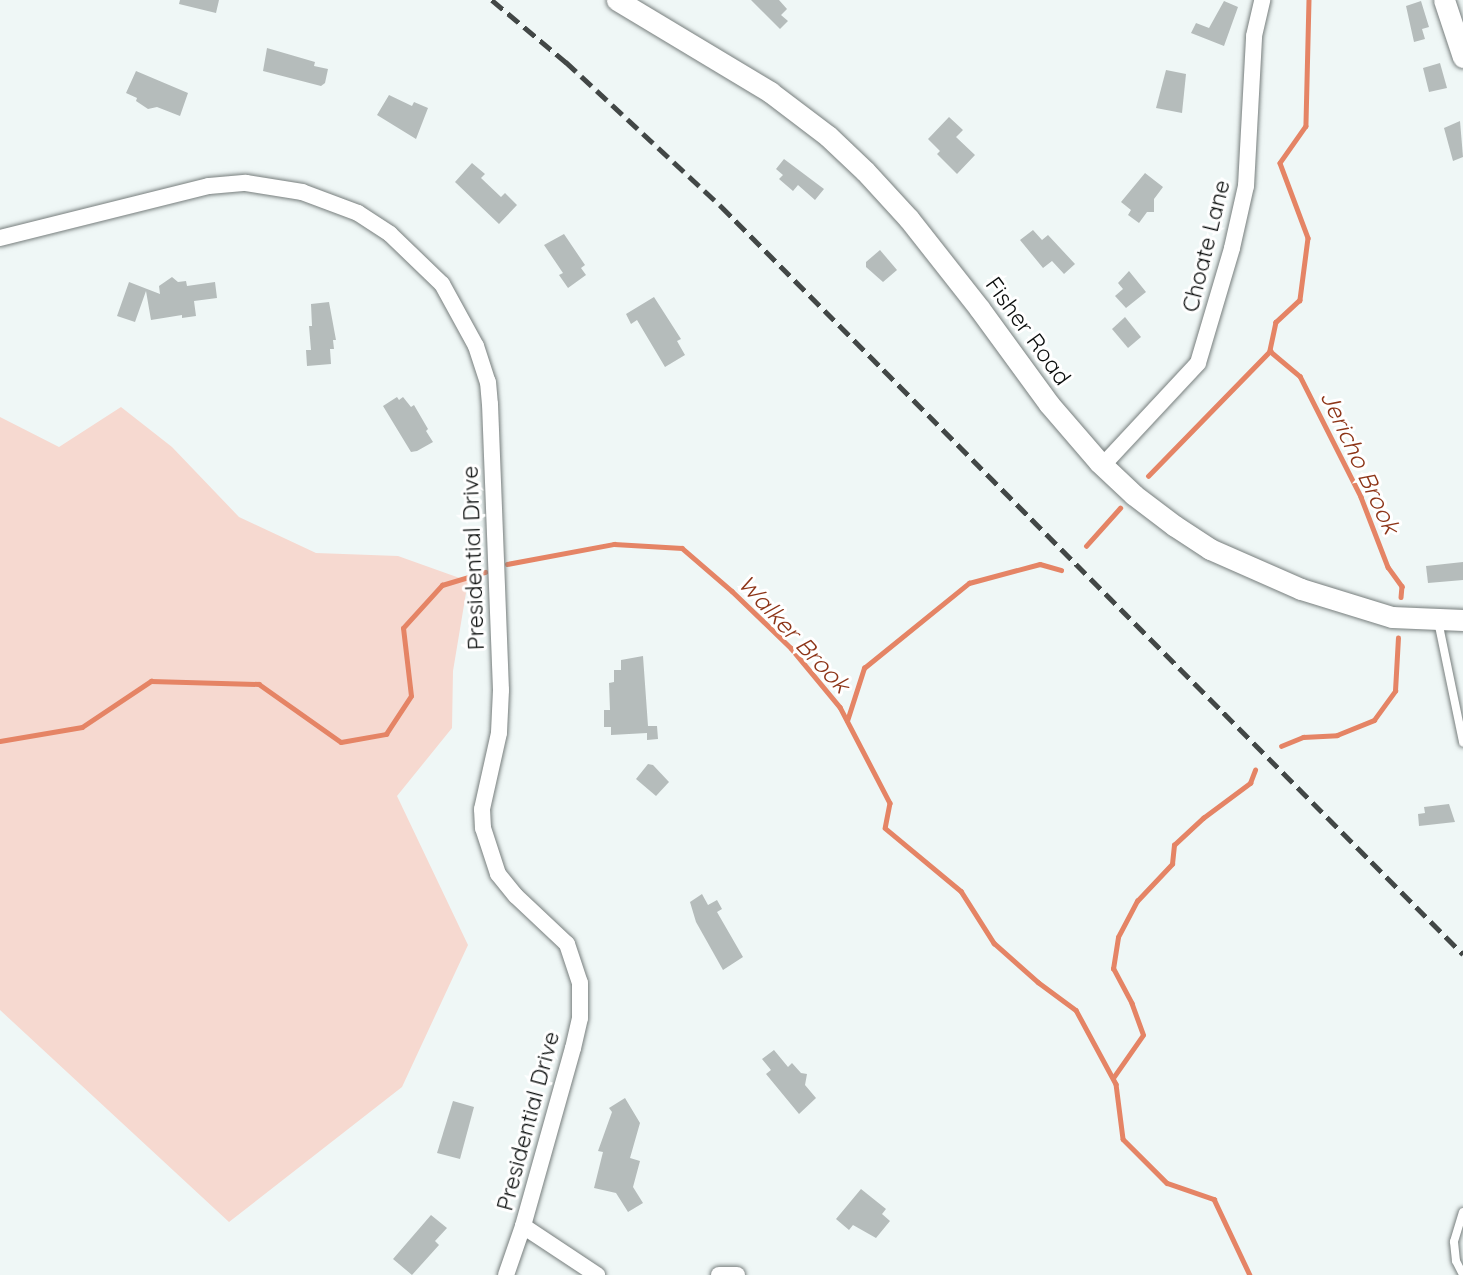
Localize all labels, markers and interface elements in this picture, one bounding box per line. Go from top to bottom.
street label: Choate Lane [1176,177,1236,315]
street label: Fisher Road [980,272,1076,390]
water label: Jericho Brook [1314,386,1406,538]
street label: Presidential Drive [456,465,490,651]
water label: Walker Brook [732,569,856,699]
street label: Presidential Drive [491,1028,565,1214]

